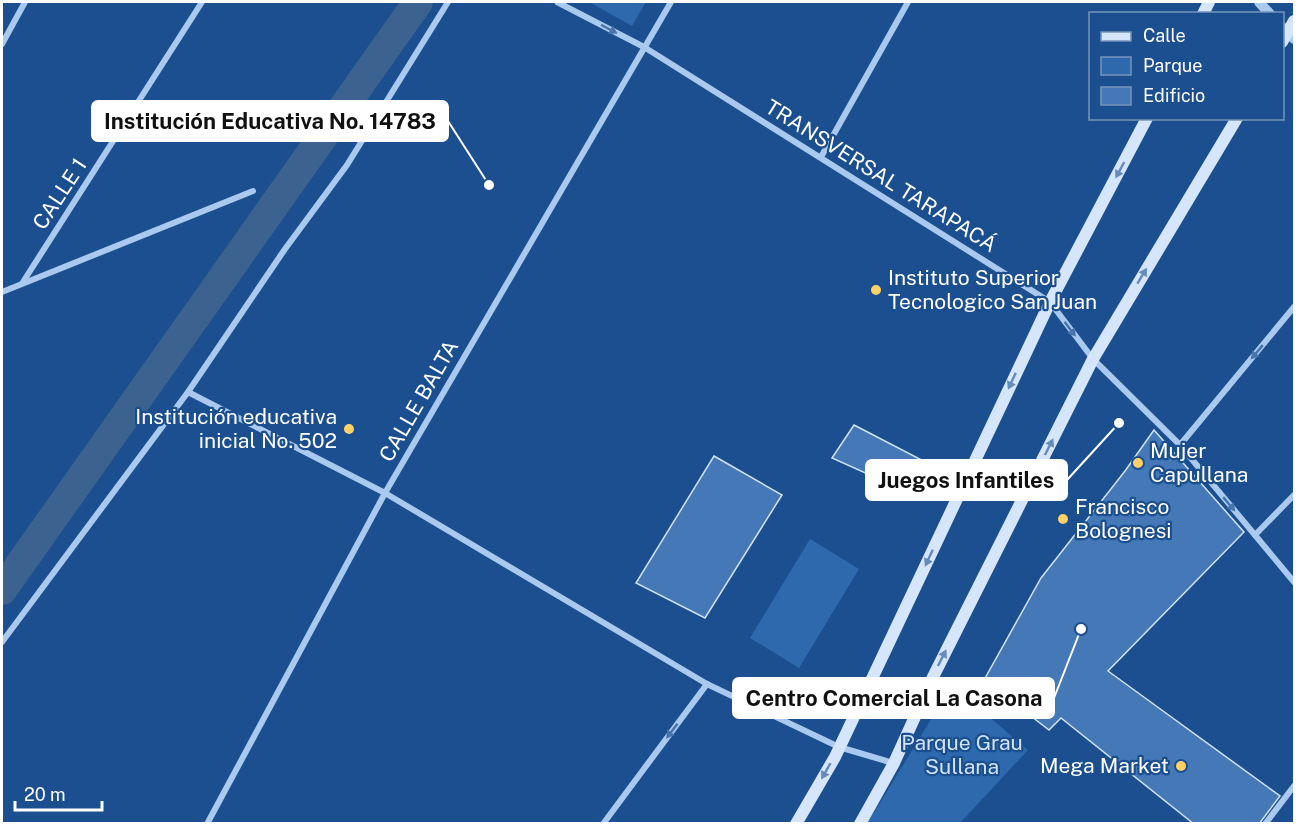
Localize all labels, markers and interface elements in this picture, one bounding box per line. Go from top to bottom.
legend [1089,12,1284,120]
one-way arrow [601,24,618,34]
text: Calle [1143,25,1186,46]
text: Parque [1143,55,1203,76]
text: Edificio [1143,85,1205,106]
street label: TRANSVERSAL TARAPACÁ [761,94,1002,257]
callout: Institución Educativa No. 14783 [92,101,448,141]
text: Institución Educativa No. 14783 [104,108,436,134]
street label: CALLE 1 [27,153,92,234]
one-way arrow [1115,162,1125,179]
place label: Instituto Superior Tecnologico San Juan [888,265,1097,314]
one-way arrow [1137,268,1148,284]
marker: Instituto Superior Tecnologico San Juan [869,283,883,297]
one-way arrow [1063,321,1076,337]
street label: CALLE BALTA [374,336,463,466]
one-way arrow [1251,344,1264,360]
one-way arrow [1008,373,1017,390]
place label: Institución educativa inicial No. 502 [135,404,337,453]
marker: Institución educativa inicial No. 502 [342,422,356,436]
one-way arrow [1044,438,1053,455]
place label: Mujer Capullana [1150,438,1248,487]
marker: Mujer Capullana [1131,456,1145,470]
callout: Juegos Infantiles [866,460,1067,500]
text: Juegos Infantiles [878,467,1054,493]
place label: Francisco Bolognesi [1075,494,1172,543]
one-way arrow [1222,496,1235,511]
marker: Francisco Bolognesi [1056,512,1070,526]
one-way arrow [924,549,933,566]
one-way arrow [937,650,947,667]
callout: Centro Comercial La Casona [733,678,1054,718]
text: Centro Comercial La Casona [746,685,1042,711]
one-way arrow [667,723,679,738]
park label: Parque Grau Sullana [901,730,1023,779]
place label: Mega Market [1040,753,1169,778]
marker: Mega Market [1174,759,1188,773]
one-way arrow [821,763,832,779]
scale bar [15,774,102,812]
text: 20 m [24,784,66,805]

